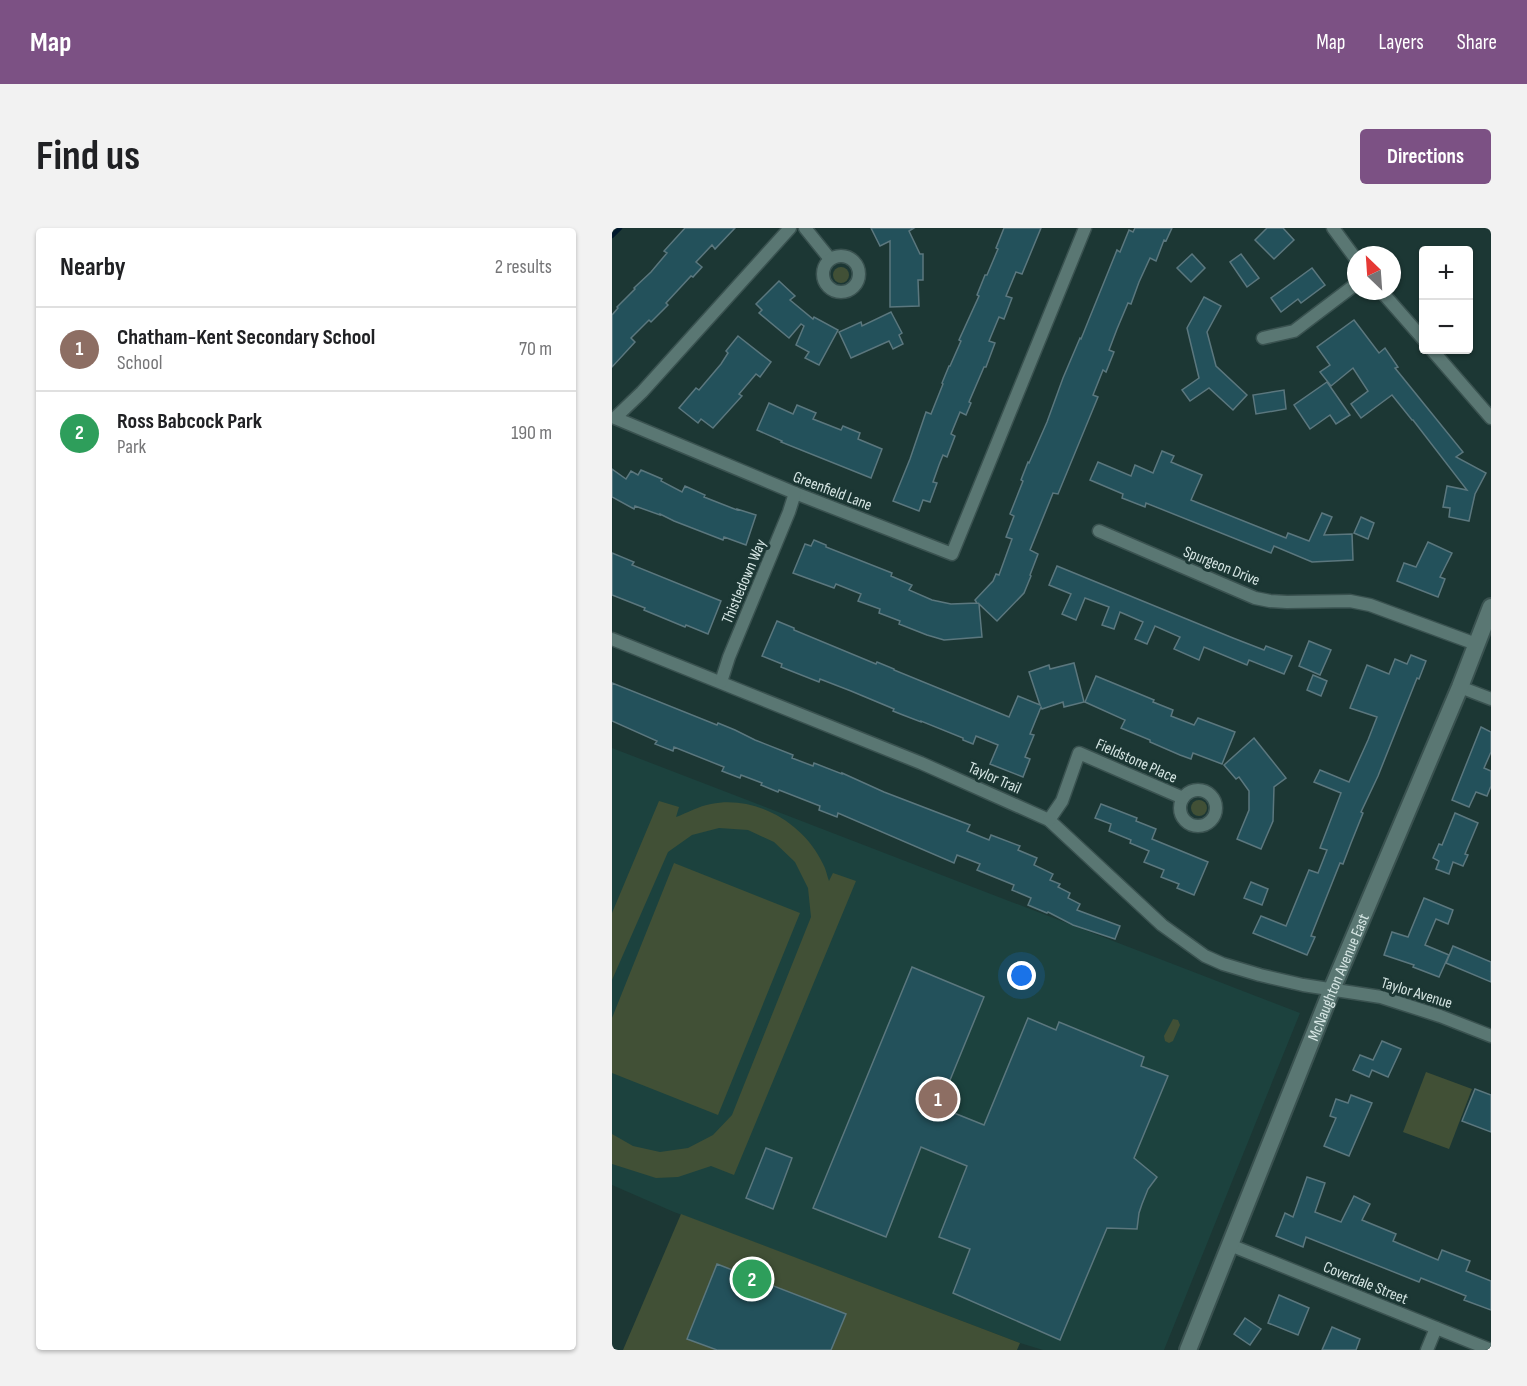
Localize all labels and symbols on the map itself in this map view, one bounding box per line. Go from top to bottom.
north arrow [1347,246,1401,300]
street label: Greenfield Lane [790,468,875,515]
street label: Thistledown Way [718,536,771,627]
street label: Spurgeon Drive [1180,542,1263,590]
street label: Fieldstone Place [1093,735,1180,788]
street label: Taylor Trail [965,758,1024,798]
street label: McNaughton Avenue East [1304,911,1374,1044]
your location [1007,961,1036,990]
street label: Taylor Avenue [1379,974,1455,1013]
pin: 1 [918,1076,958,1122]
pin: 2 [732,1256,772,1302]
street label: Coverdale Street [1320,1258,1411,1309]

